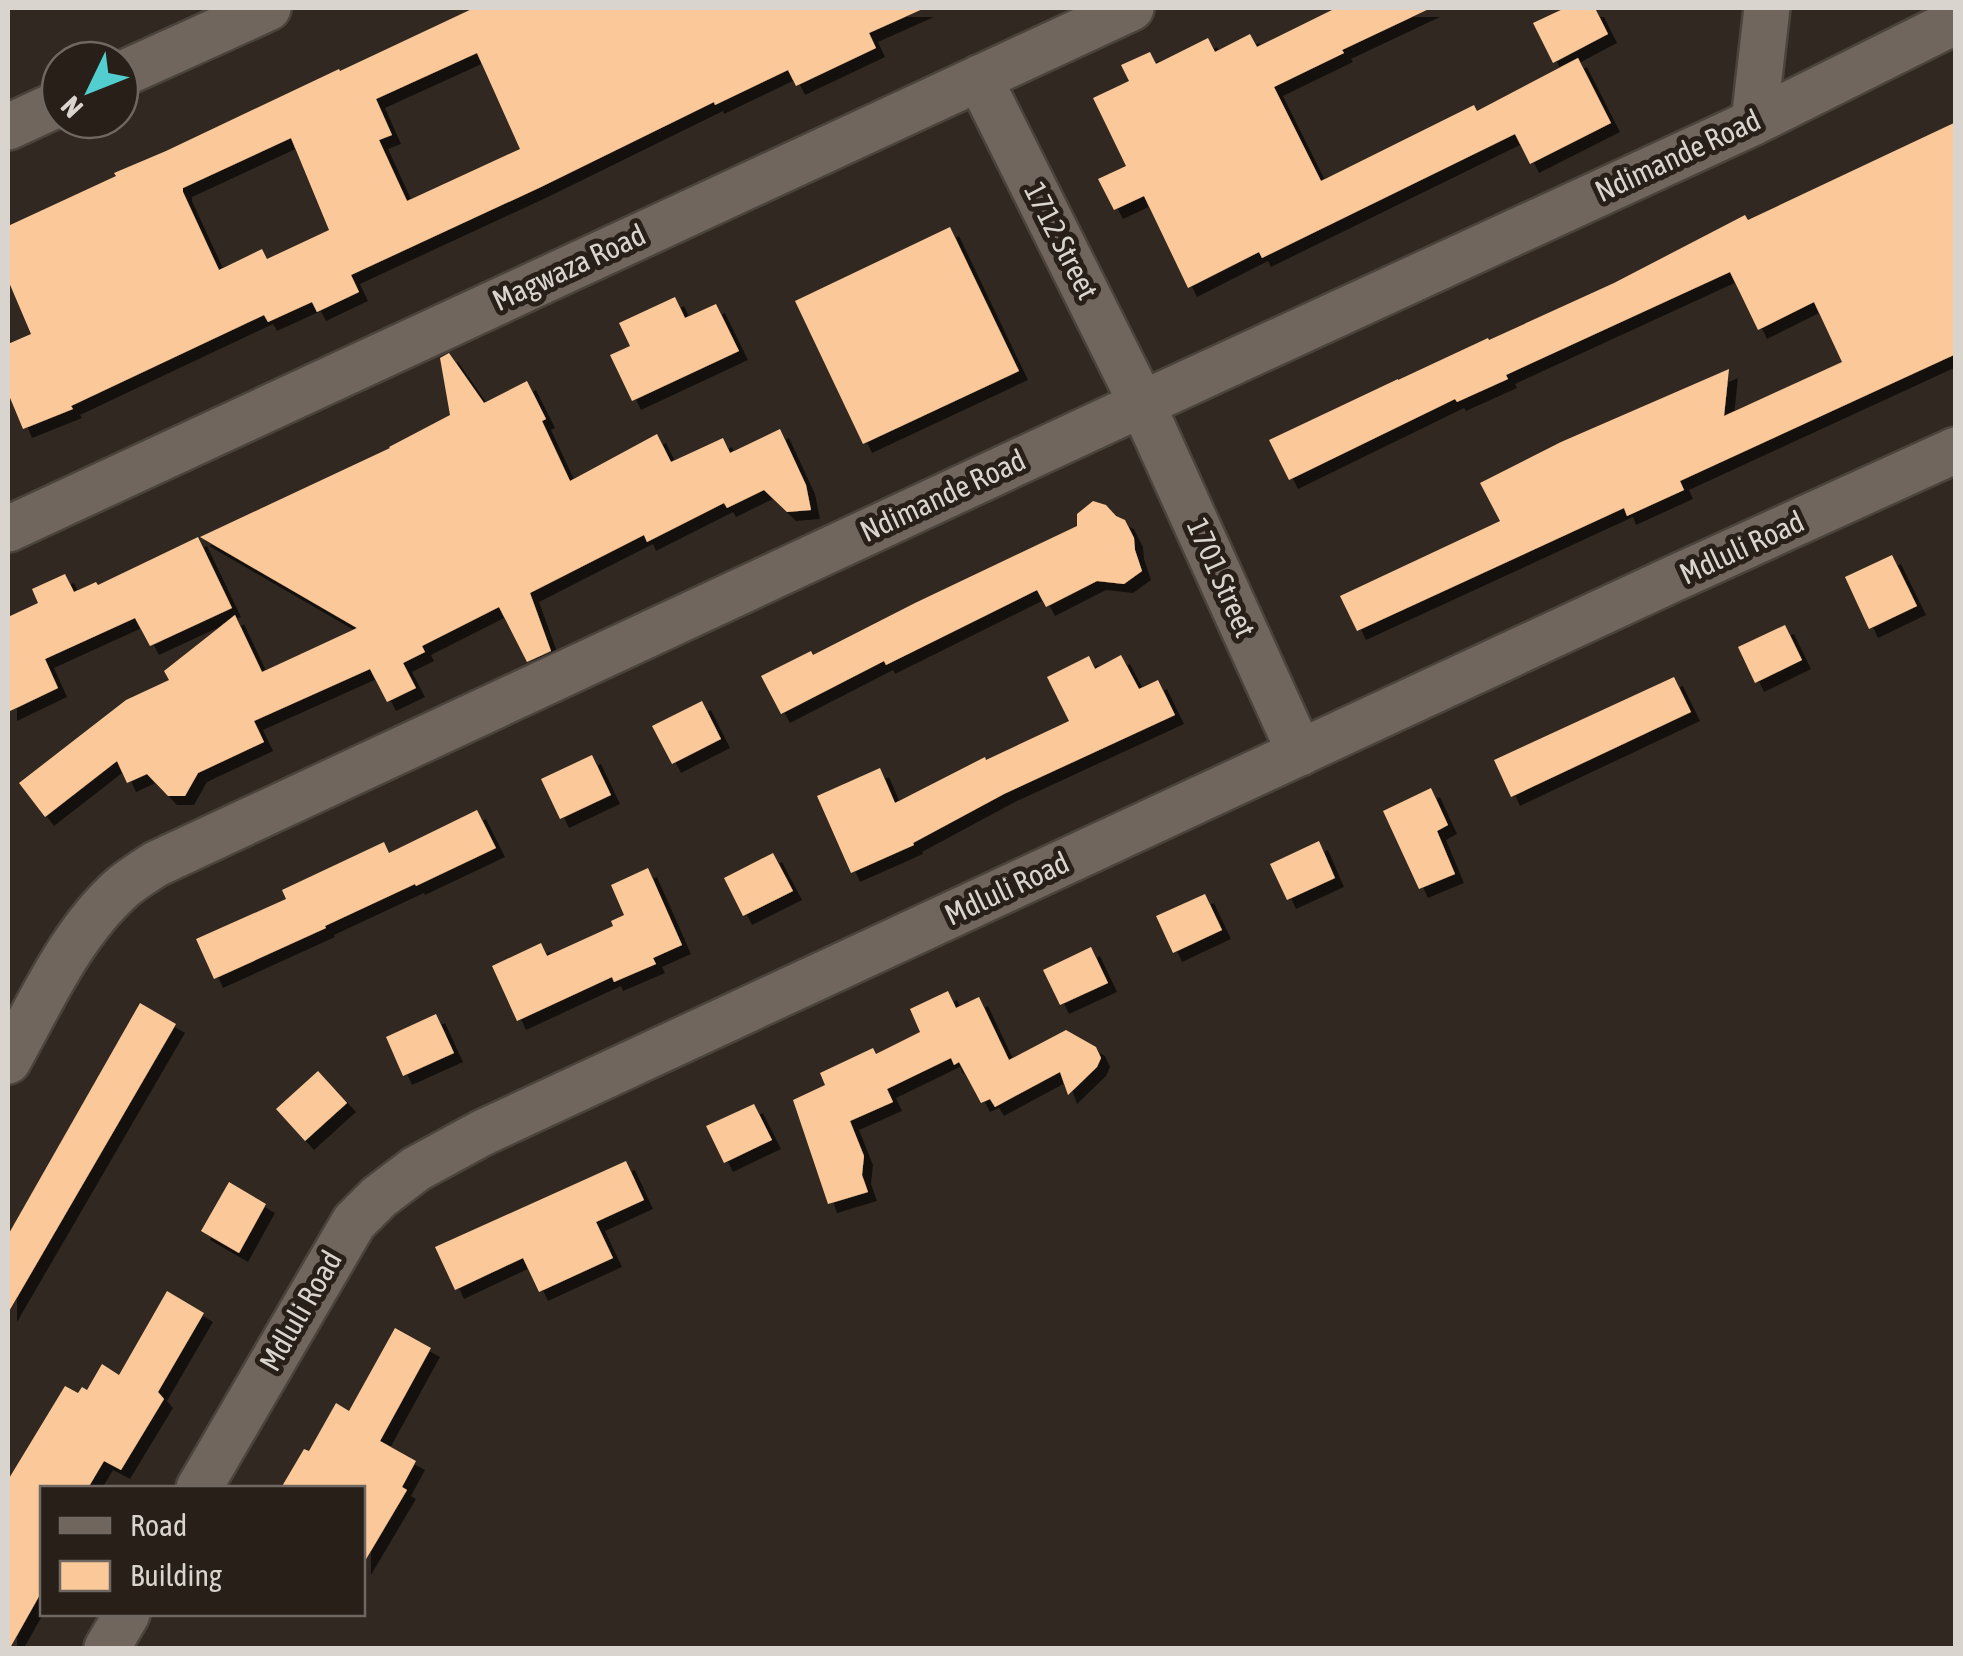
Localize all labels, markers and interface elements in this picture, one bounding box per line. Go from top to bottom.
north arrow [40,40,140,140]
text: N [54,90,89,124]
street label: Ndimande Road [1590,102,1765,208]
street label: 1712 Street [1018,177,1106,305]
street label: Magwaza Road [487,217,650,317]
street label: Ndimande Road [855,442,1030,548]
street label: Mdluli Road [1674,504,1809,591]
street label: 1701 Street [1181,513,1263,642]
street label: Mdluli Road [939,845,1074,932]
street label: Mdluli Road [252,1244,348,1377]
legend [40,1486,365,1616]
text: Road [130,1508,187,1542]
text: Building [130,1558,222,1592]

